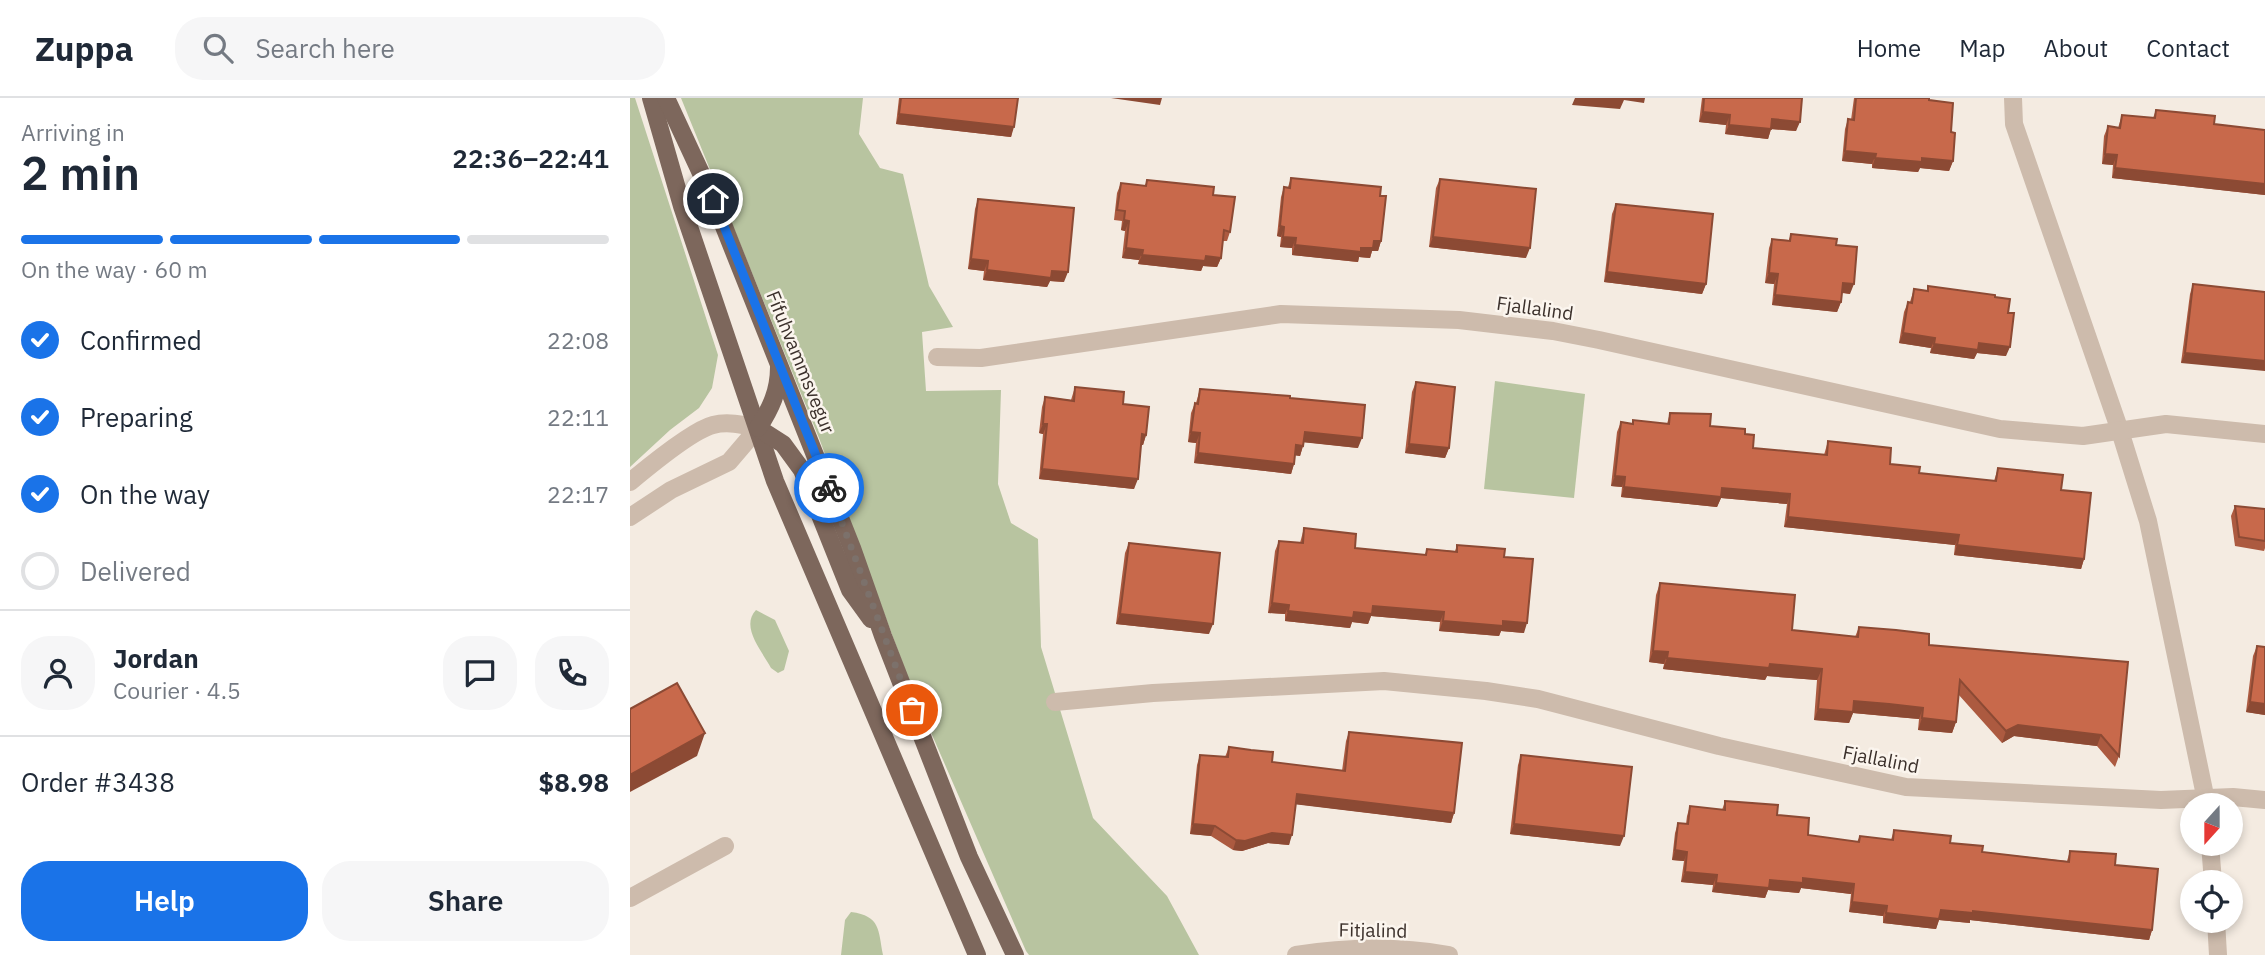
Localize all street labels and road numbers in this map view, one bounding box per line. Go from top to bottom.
street label: Fífuhvammsvegur [761,287,841,437]
street label: Fjallalind [1495,291,1575,325]
street label: Fjallalind [1841,740,1921,778]
street label: Fitjalind [1338,917,1408,943]

